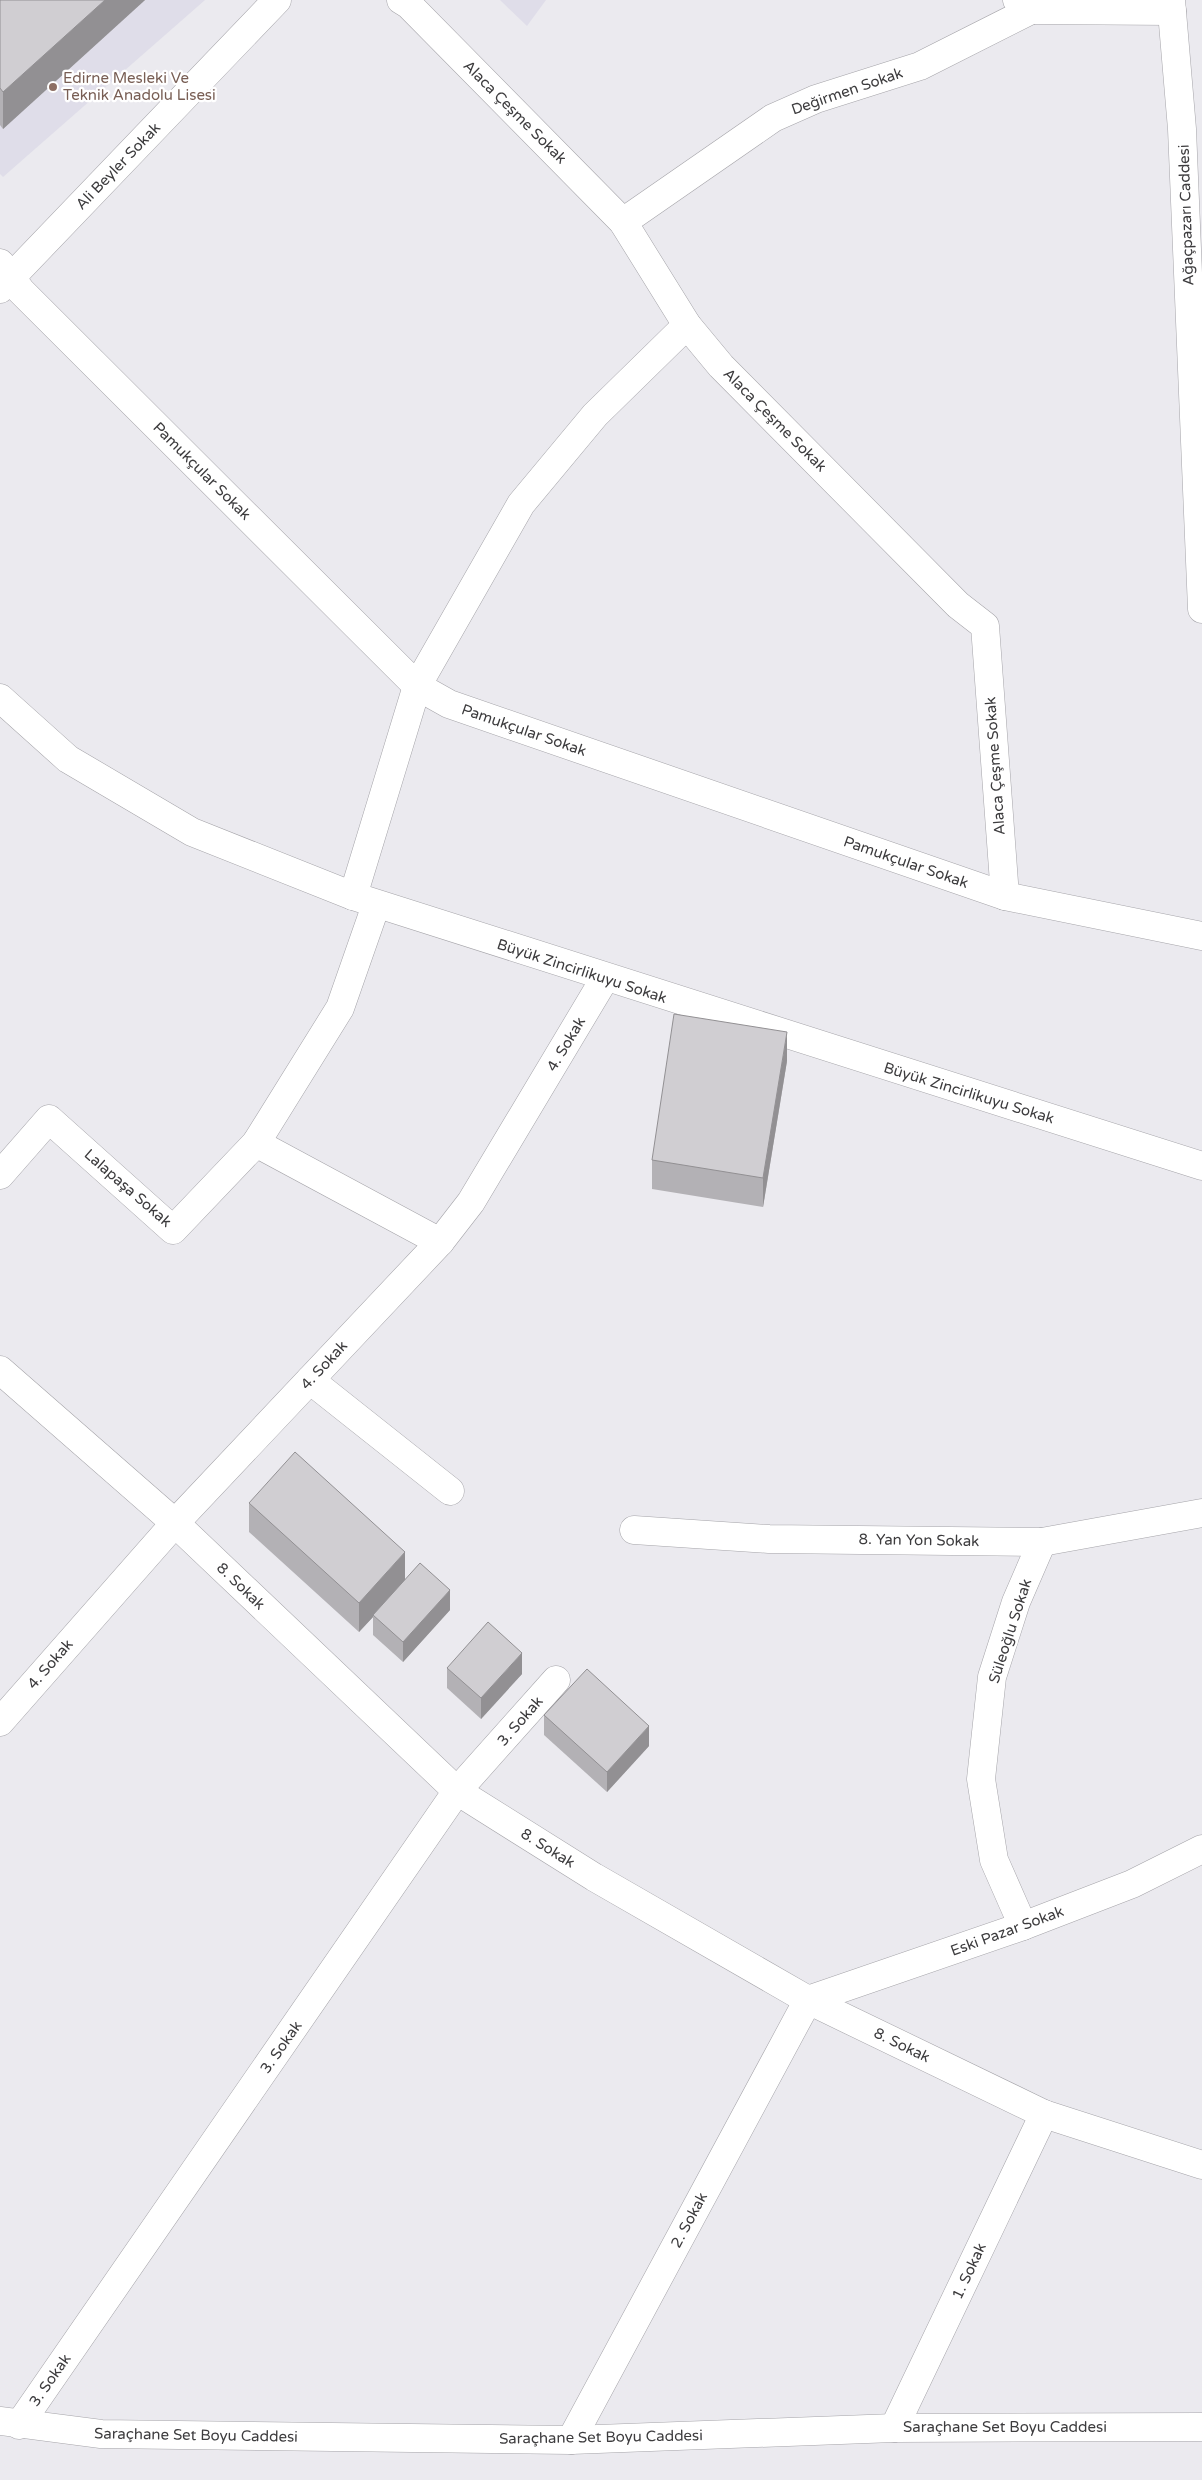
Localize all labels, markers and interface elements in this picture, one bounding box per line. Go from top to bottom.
street label: Alaca Çeşme Sokak [460,57,570,167]
street label: Değirmen Sokak [789,63,905,119]
place label: Edirne Mesleki Ve Teknik Anadolu Lisesi [63,69,216,104]
marker: Edirne Mesleki Ve Teknik Anadolu Lisesi [47,81,59,93]
street label: Ali Beyler Sokak [72,119,164,213]
street label: Ağaçpazarı Caddesi [1175,144,1197,286]
street label: Alaca Çeşme Sokak [720,365,830,475]
street label: Pamukçular Sokak [149,418,255,524]
street label: Alaca Çeşme Sokak [981,696,1009,836]
street label: Pamukçular Sokak [459,700,589,760]
street label: Pamukçular Sokak [841,832,971,892]
street label: Büyük Zincirlikuyu Sokak [495,935,669,1007]
street label: 4. Sokak [543,1014,589,1074]
street label: Büyük Zincirlikuyu Sokak [882,1058,1056,1128]
street label: Lalapaşa Sokak [81,1145,175,1231]
street label: 4. Sokak [297,1337,351,1393]
street label: 8. Yan Yon Sokak [859,1530,979,1550]
street label: 8. Sokak [213,1559,269,1613]
street label: Süleoğlu Sokak [985,1576,1035,1686]
street label: 4. Sokak [23,1635,77,1693]
street label: 3. Sokak [493,1692,547,1750]
street label: 8. Sokak [518,1824,578,1872]
street label: Eski Pazar Sokak [948,1902,1066,1960]
street label: 3. Sokak [256,2017,306,2077]
street label: 8. Sokak [871,2024,933,2066]
street label: 2. Sokak [667,2189,711,2251]
street label: 1. Sokak [948,2240,990,2302]
street label: 3. Sokak [25,2350,75,2410]
street label: Saraçhane Set Boyu Caddesi [903,2418,1107,2436]
street label: Saraçhane Set Boyu Caddesi [94,2424,298,2446]
street label: Saraçhane Set Boyu Caddesi [499,2426,703,2448]

